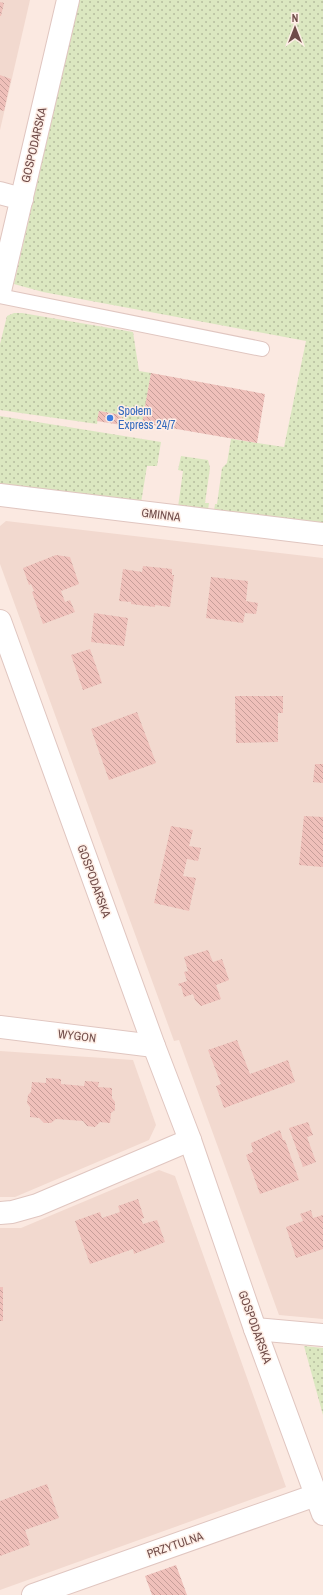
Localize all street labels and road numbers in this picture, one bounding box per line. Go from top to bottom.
street label: GOSPODARSKA [18,105,51,184]
street label: GMINNA [140,505,182,525]
street label: GOSPODARSKA [73,842,115,920]
street label: WYGON [57,1026,97,1046]
street label: GOSPODARSKA [234,1288,276,1366]
street label: PRZYTULNA [145,1528,206,1562]

